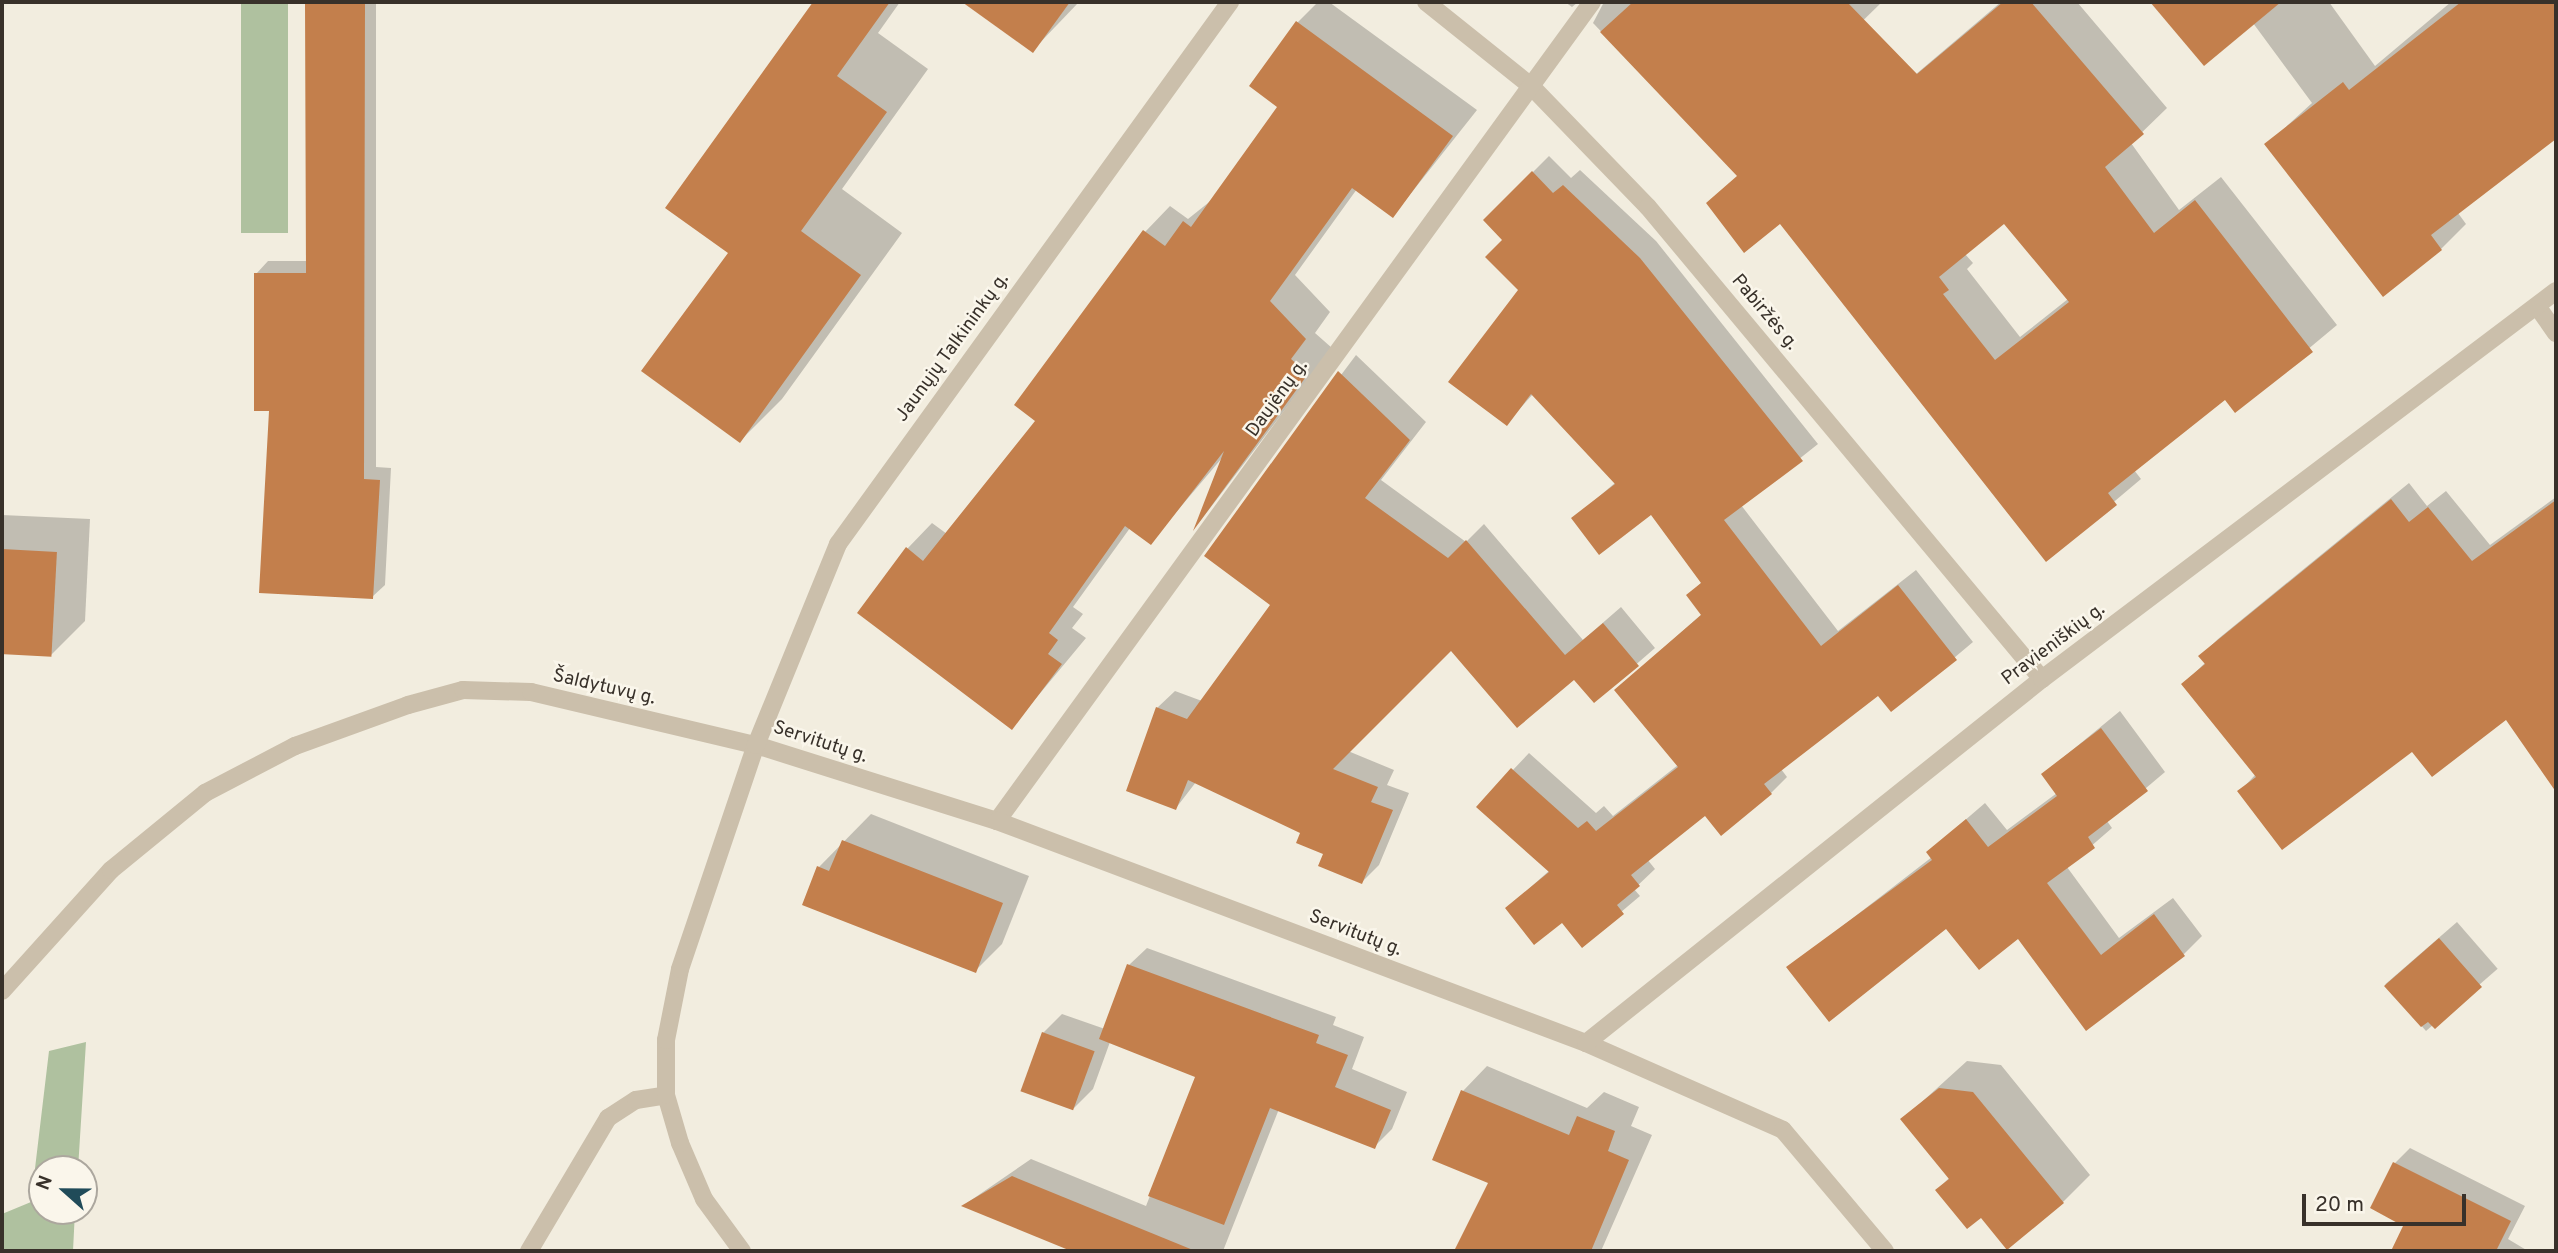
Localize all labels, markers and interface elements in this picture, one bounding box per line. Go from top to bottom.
street label: Jaunųjų Talkininkų g. [891,269,1015,427]
street label: Pabiržės g. [1726,270,1802,356]
street label: Daujėnų g. [1242,356,1314,442]
street label: Pravieniškių g. [1998,599,2110,691]
street label: Šaldytuvų g. [550,665,658,711]
street label: Servitutų g. [770,717,870,769]
street label: Servitutų g. [1305,906,1405,962]
north arrow [28,1155,98,1225]
text: N [32,1173,59,1194]
scale bar [2306,1180,2470,1224]
text: 20 m [2315,1192,2364,1219]

